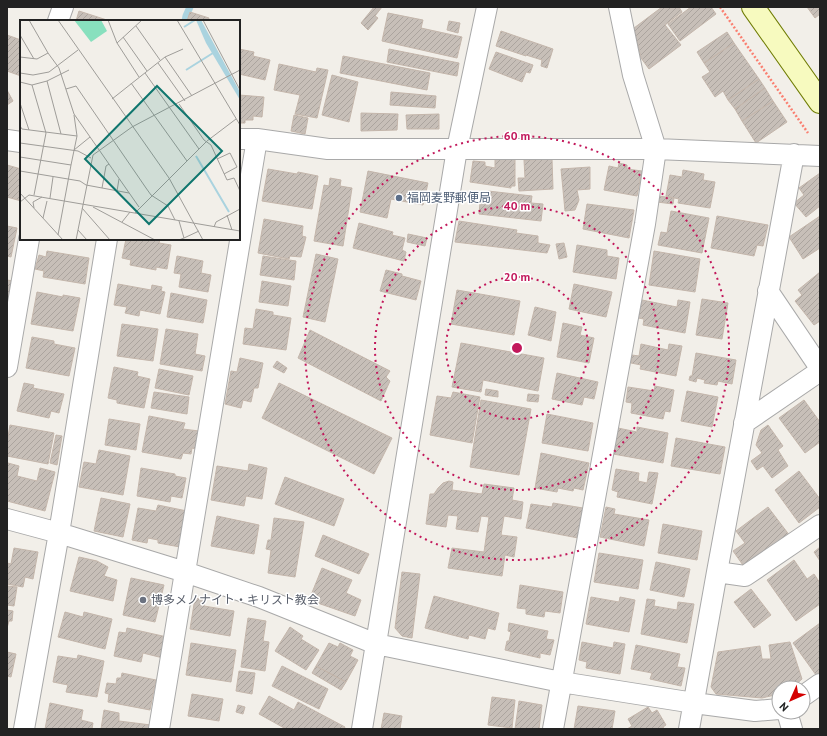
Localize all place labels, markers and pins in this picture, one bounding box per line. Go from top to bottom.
place label: 福岡麦野郵便局 [407,190,491,205]
marker: 福岡麦野郵便局 [394,193,404,203]
centre of rings [510,341,524,355]
place label: 博多メノナイト・キリスト教会 [151,592,319,607]
marker: 博多メノナイト・キリスト教会 [138,595,148,605]

